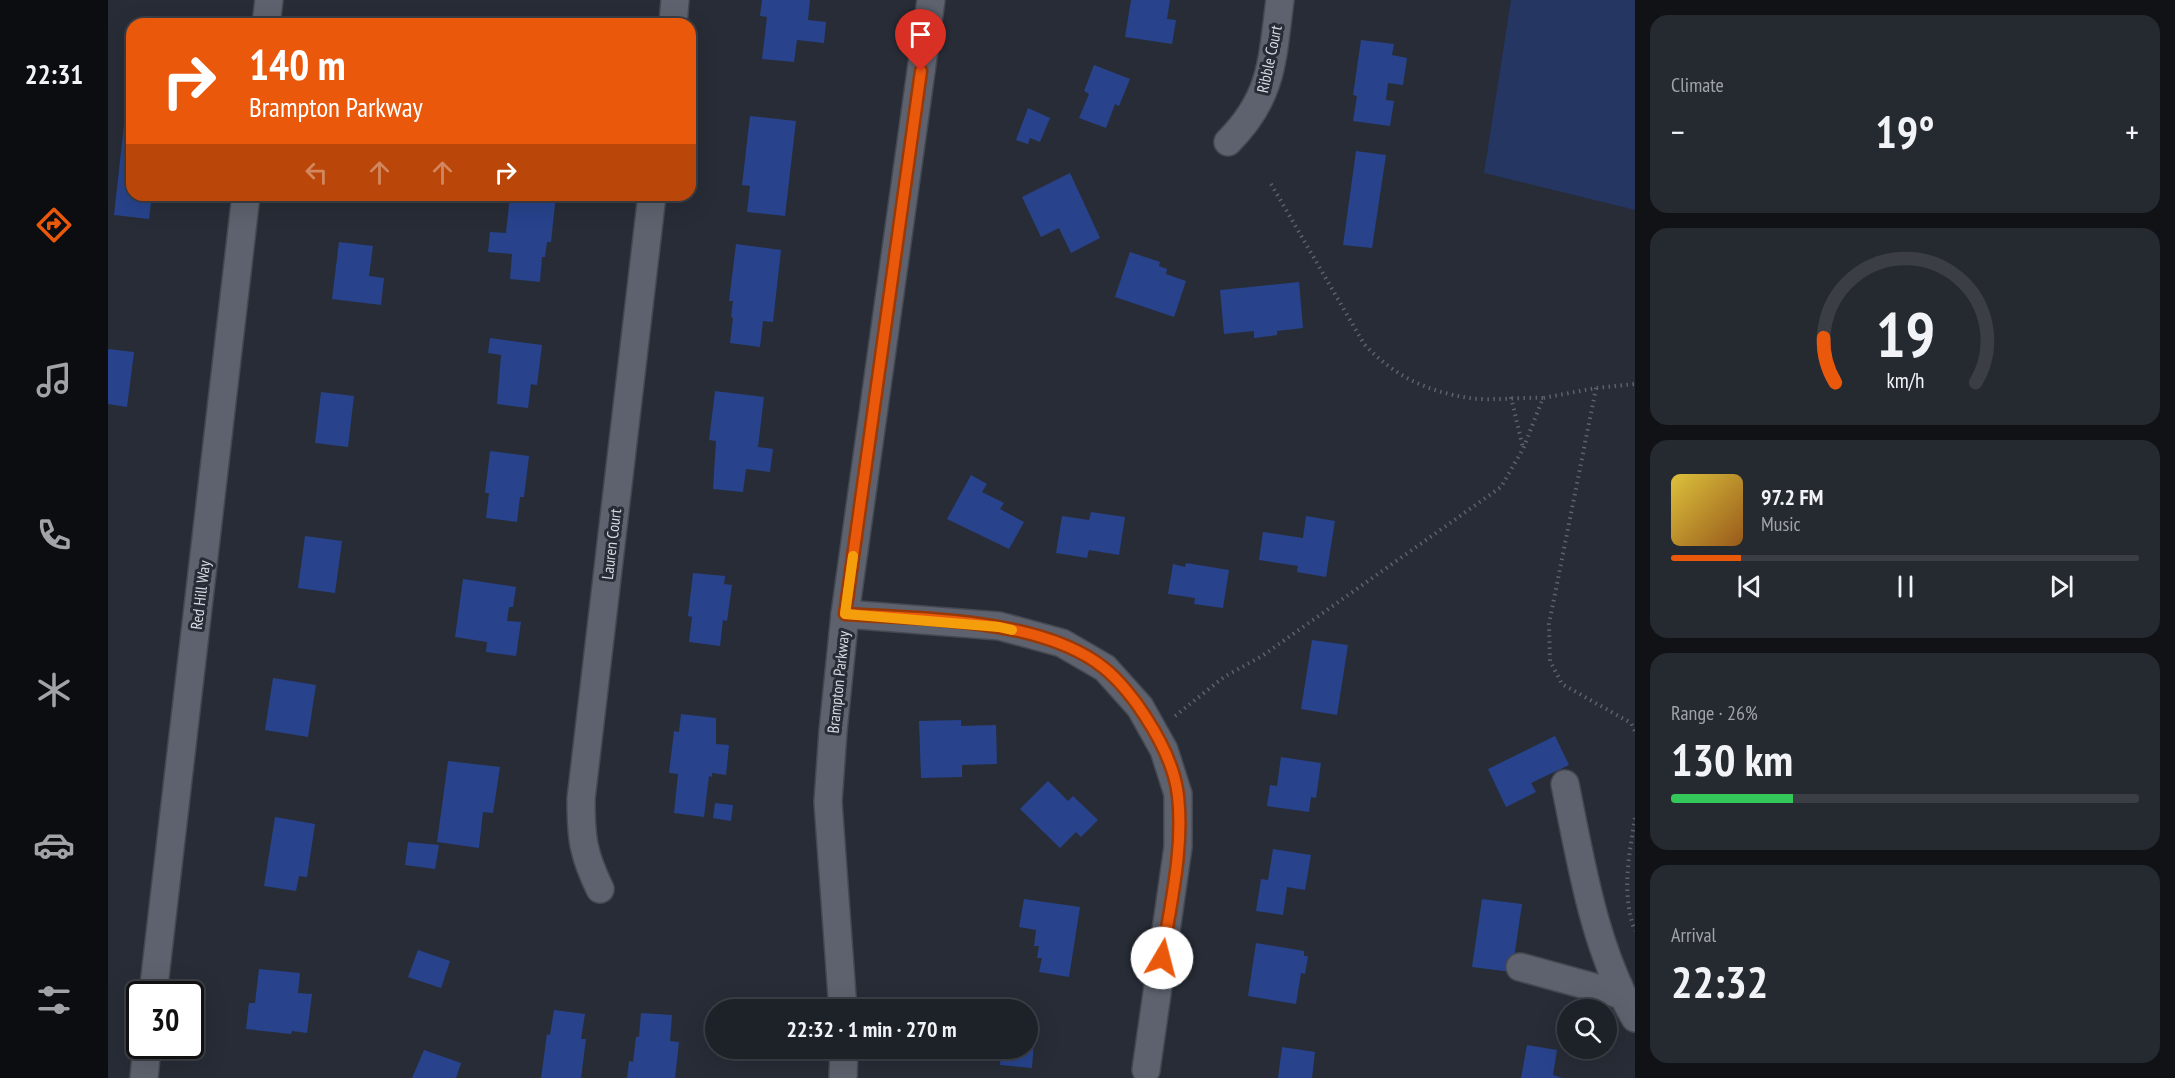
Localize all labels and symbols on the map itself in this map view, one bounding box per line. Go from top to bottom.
pin [895,9,946,71]
street label: Ribble Court [1252,23,1286,95]
street label: Lauren Court [597,507,625,580]
street label: Red Hill Way [186,559,214,631]
street label: Brampton Parkway [823,630,853,734]
position arrow [1130,926,1194,990]
speed limit sign: 30 [126,981,204,1059]

